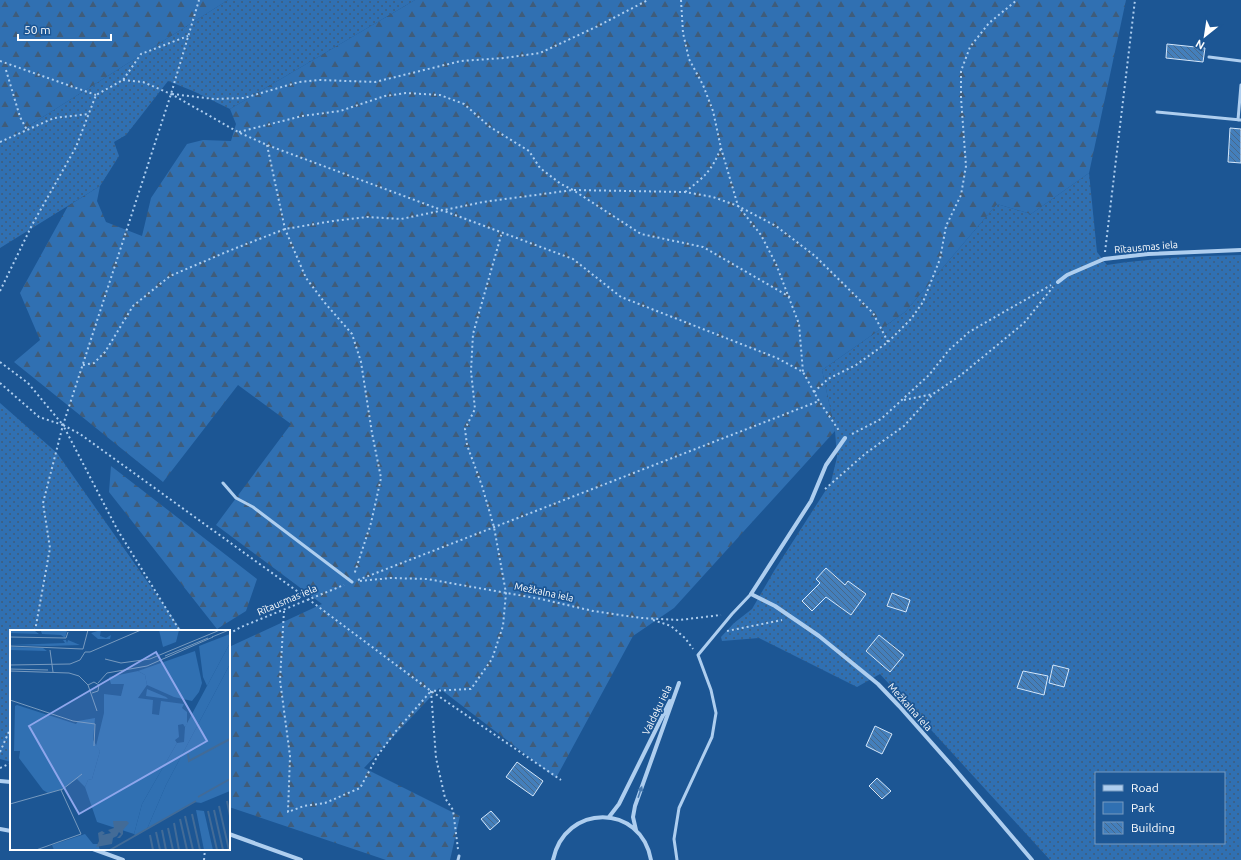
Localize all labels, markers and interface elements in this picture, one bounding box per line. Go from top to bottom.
scale bar [18,16,111,42]
north arrow [1185,16,1225,56]
text: 50 m [24,23,51,36]
text: N [1193,37,1207,52]
street label: Rītausmas iela [1114,239,1178,255]
street label: Mežkalna iela [513,580,575,604]
street label: Rītausmas iela [255,582,319,618]
inset map [10,630,230,850]
street label: Mežkalna iela [886,681,934,733]
street label: Valdeķu iela [640,683,674,737]
legend [1095,772,1225,844]
text: Road [1131,781,1159,794]
one-way arrow [637,786,643,798]
text: Park [1131,801,1155,814]
text: Building [1131,821,1175,834]

